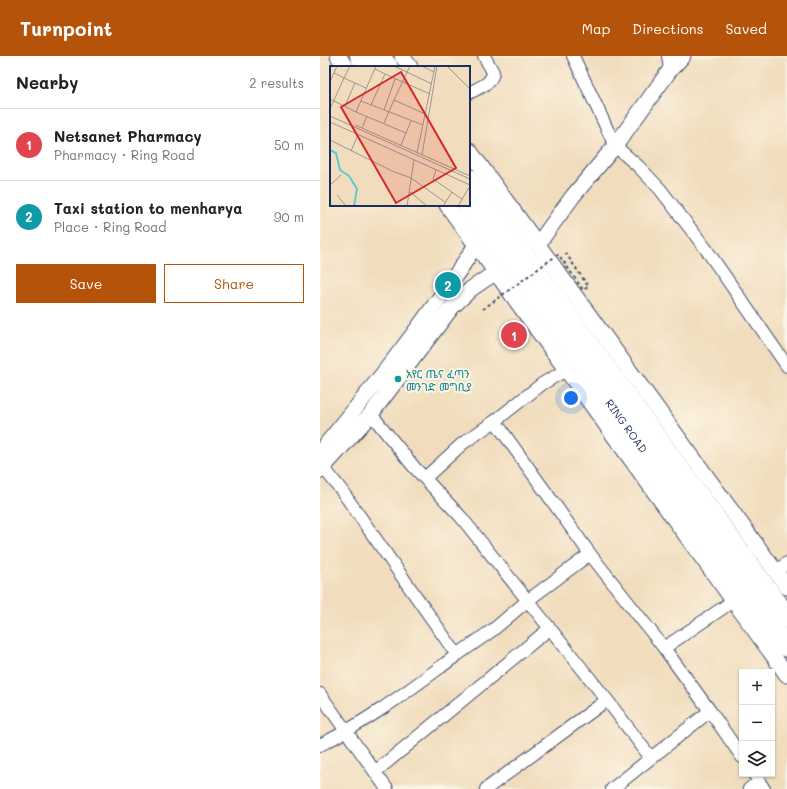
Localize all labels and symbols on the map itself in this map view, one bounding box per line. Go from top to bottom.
inset map [330,66,470,206]
pin: 2 [435,270,461,300]
pin: 1 [501,320,527,350]
place label: አየር ጤና ፈጣን መንገድ መግቢያ [406,366,472,394]
marker: አየር ጤና ፈጣን መንገድ መግቢያ [393,374,403,384]
your location [561,388,581,408]
street label: RING ROAD [603,396,652,455]

